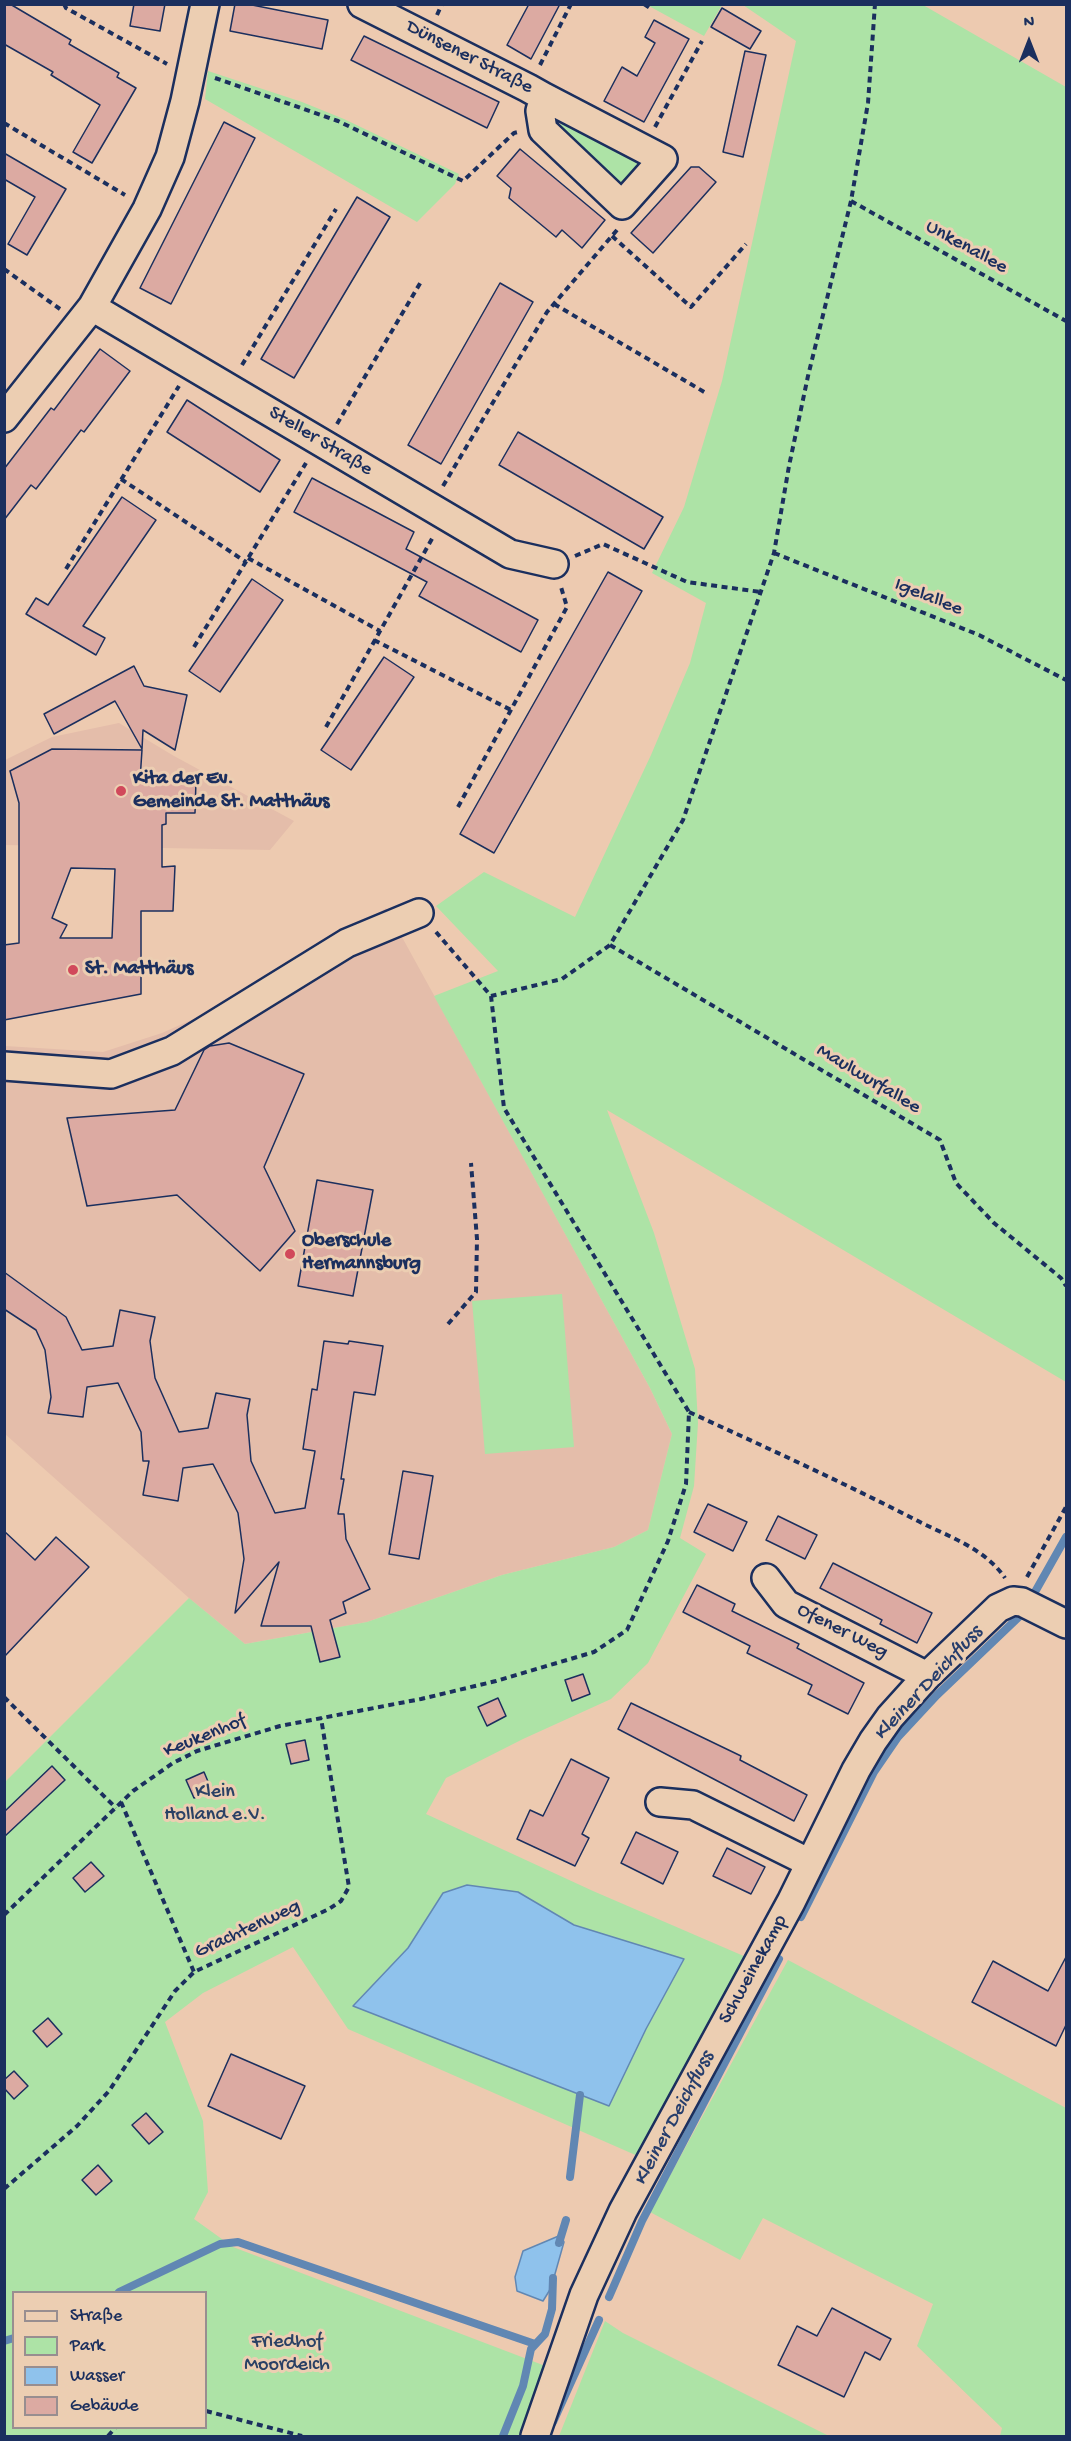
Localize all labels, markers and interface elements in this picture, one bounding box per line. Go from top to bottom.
north arrow [999,12,1059,72]
text: N [1024,14,1034,33]
street label: Dünsener Straße [401,16,537,100]
street label: Unkenallee [921,216,1011,280]
street label: Steller Straße [264,402,376,482]
street label: Igelallee [890,573,966,623]
place label: Kita der Ev. Gemeinde St. Matthäus [133,768,329,815]
marker: Kita der Ev. Gemeinde St. Matthäus [114,784,128,798]
place label: St. Matthäus [85,958,193,982]
marker: St. Matthäus [66,963,80,977]
street label: Maulwurfallee [811,1039,925,1121]
place label: Oberschule Hermannsburg [302,1230,421,1277]
marker: Oberschule Hermannsburg [283,1247,297,1261]
street label: Ofener Weg [793,1599,891,1665]
water label: Kleiner Deichfluss [869,1621,989,1747]
street label: Keukenhof [160,1710,250,1764]
park label: Klein Holland e.V. [164,1781,266,1828]
street label: Grachtenweg [191,1895,305,1965]
street label: Schweinekamp [714,1911,794,2029]
water label: Kleiner Deichfluss [629,2047,721,2191]
legend [12,2291,207,2429]
text: Straße [70,2306,122,2327]
park label: Friedhof Moordeich [244,2331,330,2378]
text: Park [70,2336,104,2357]
text: Wasser [70,2366,124,2387]
text: Gebäude [70,2396,138,2417]

